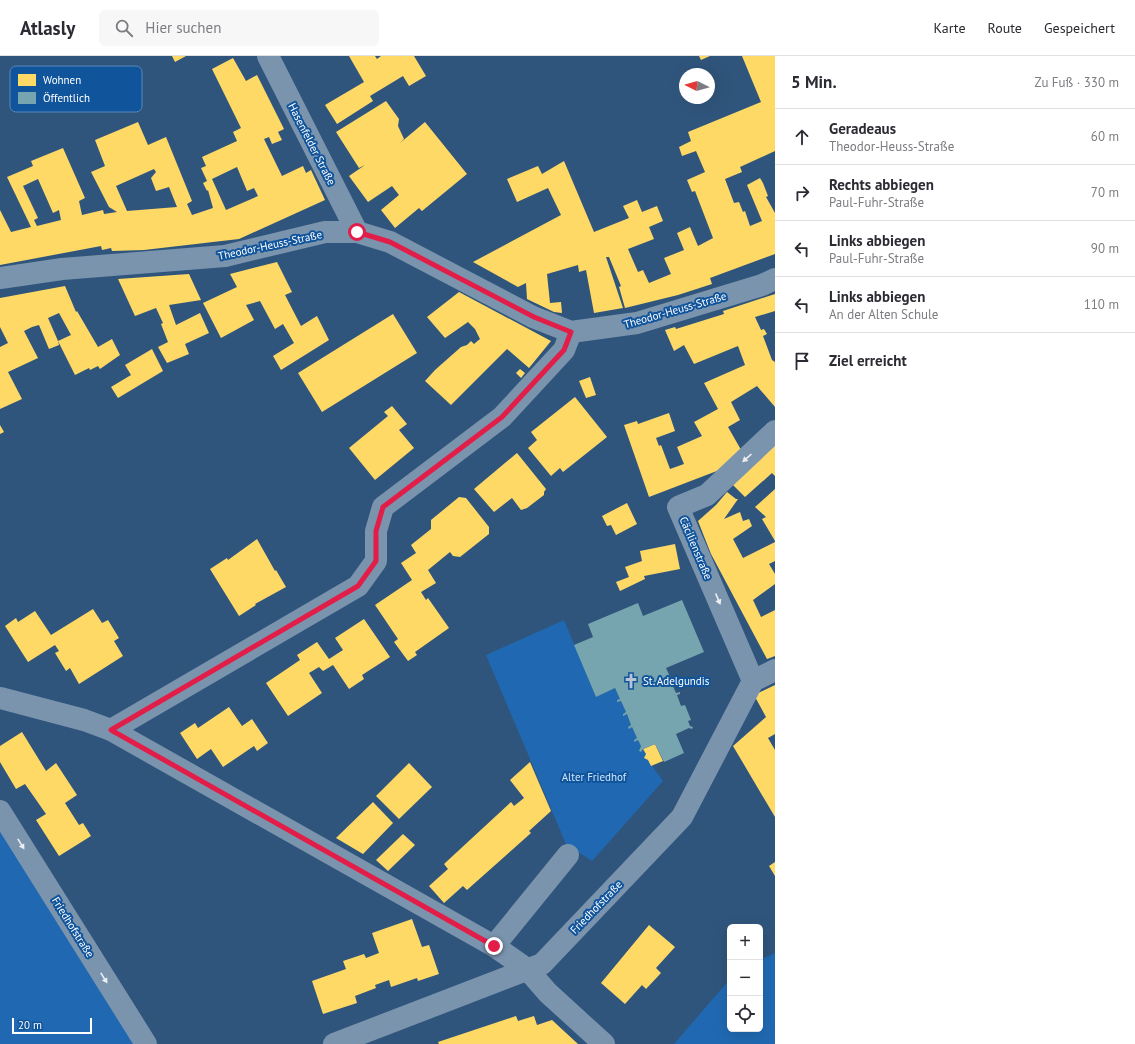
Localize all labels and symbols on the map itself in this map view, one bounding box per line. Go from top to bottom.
legend [10,66,142,112]
north arrow [679,68,715,104]
text: Wohnen [43,73,81,87]
text: Öffentlich [43,91,90,105]
street label: Hasenfelder Straße [285,101,339,188]
route start [348,223,366,241]
street label: Theodor-Heuss-Straße [217,227,324,263]
street label: Theodor-Heuss-Straße [622,289,728,331]
one-way arrow [742,453,752,463]
street label: Cäcilienstraße [676,514,716,582]
one-way arrow [715,594,721,605]
church icon: St. Adelgundis [622,672,640,690]
place label: St. Adelgundis [643,674,710,688]
park label: Alter Friedhof [562,770,627,784]
one-way arrow [17,838,24,850]
street label: Friedhofstraße [567,877,625,937]
street label: Friedhofstraße [49,894,97,960]
route end [485,937,503,955]
one-way arrow [101,972,108,984]
scale bar [12,1016,92,1035]

